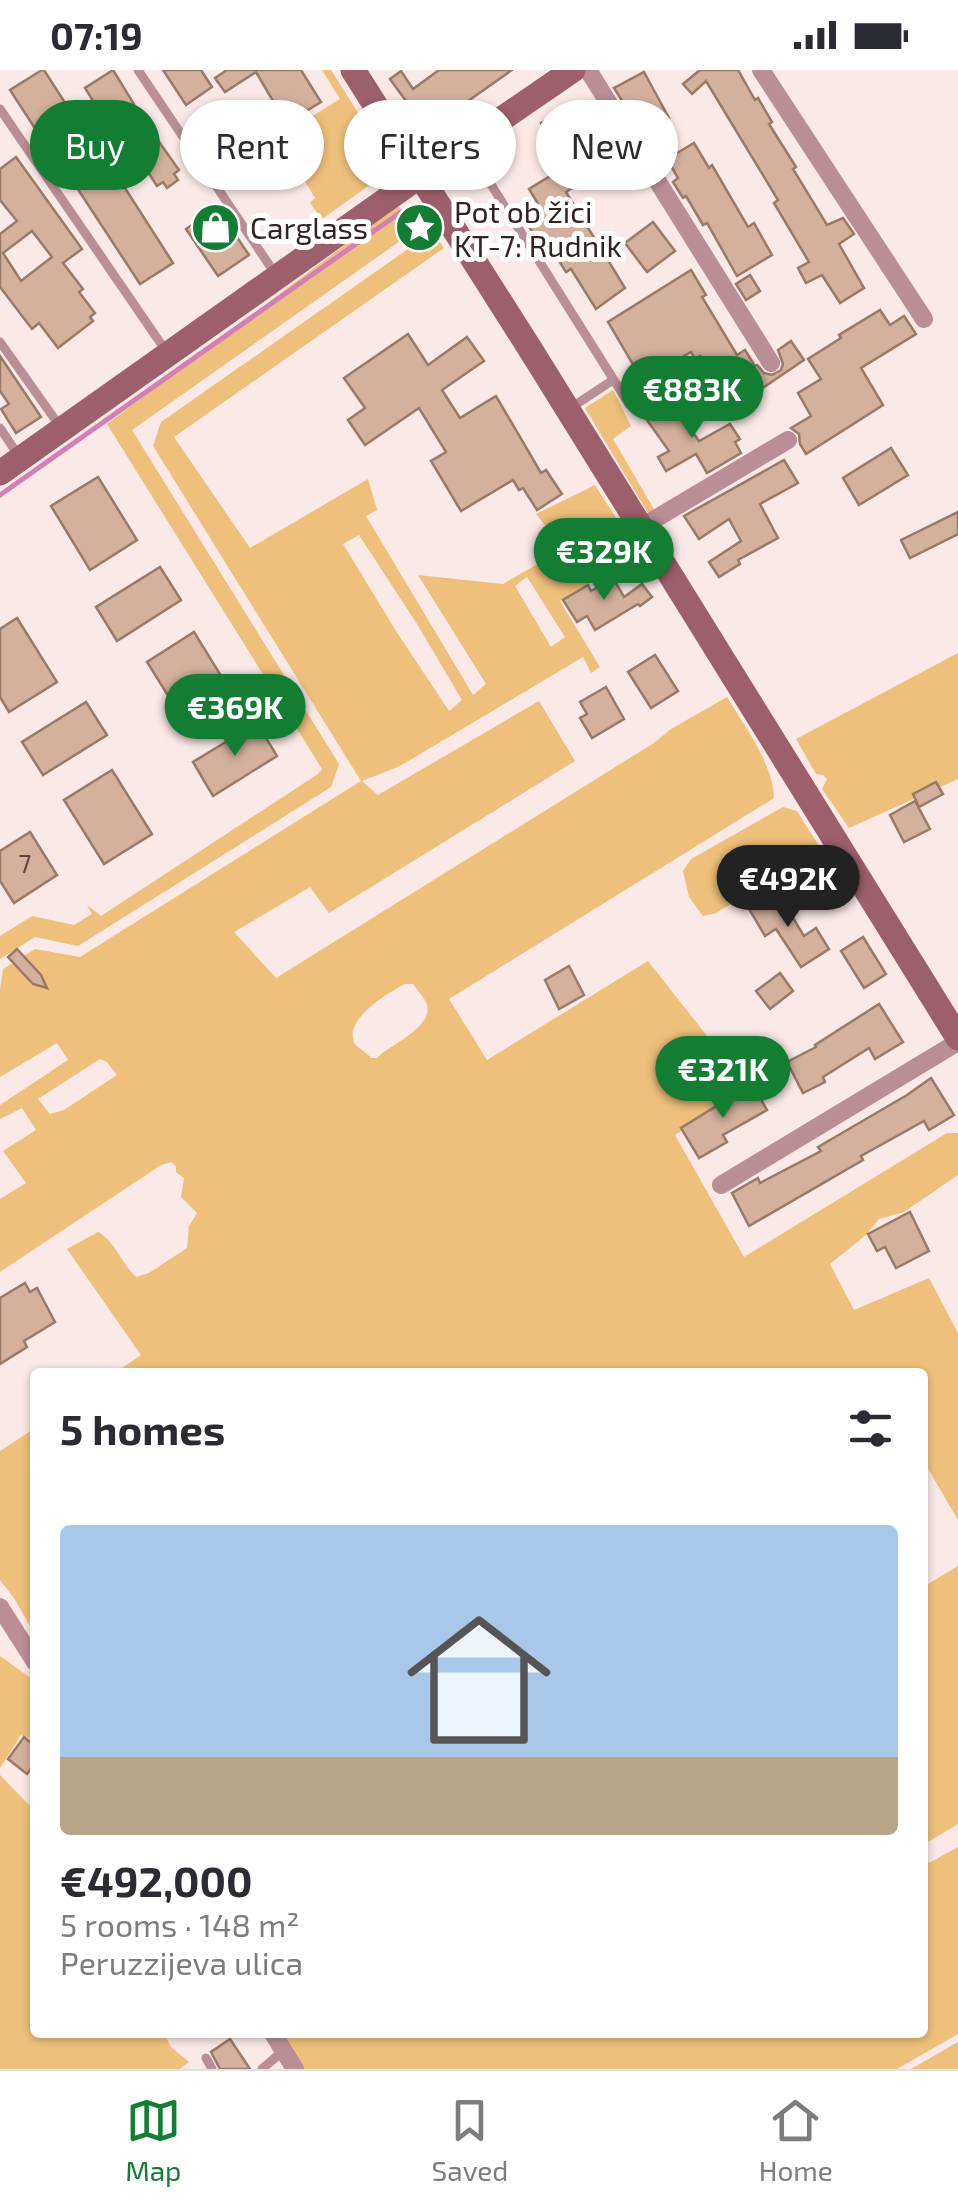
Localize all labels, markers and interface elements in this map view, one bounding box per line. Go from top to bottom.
text: 07:19 [50,12,143,58]
chip: Buy [30,100,160,190]
chip: Rent [180,100,324,190]
chip: Filters [344,100,516,190]
chip: New [536,100,678,190]
place label: Pot ob žici KT-7: Rudnik [454,193,622,263]
shop icon: Carglass [189,201,241,253]
place icon: Pot ob žici KT-7: Rudnik [393,202,445,254]
place label: Carglass [250,209,368,245]
pin: €883K [622,356,762,441]
text: €883K [643,369,741,407]
pin: €329K [534,518,674,603]
text: €329K [556,531,652,569]
pin: €369K [165,674,305,759]
text: €369K [187,687,283,725]
pin: €492K [718,845,858,930]
house number: 7 [19,848,32,878]
text: €492K [739,858,837,896]
pin: €321K [653,1036,793,1121]
text: €321K [677,1049,769,1087]
icon: filters [843,1401,898,1456]
text: 5 homes [60,1403,225,1453]
icon: home [389,1590,569,1770]
text: €492,000 [60,1855,253,1905]
text: 5 rooms · 148 m² [60,1905,299,1943]
text: Peruzzijeva ulica [60,1943,303,1981]
tab: Map [125,2093,181,2187]
tab: Saved [432,2093,508,2187]
tab: Home [759,2093,833,2187]

